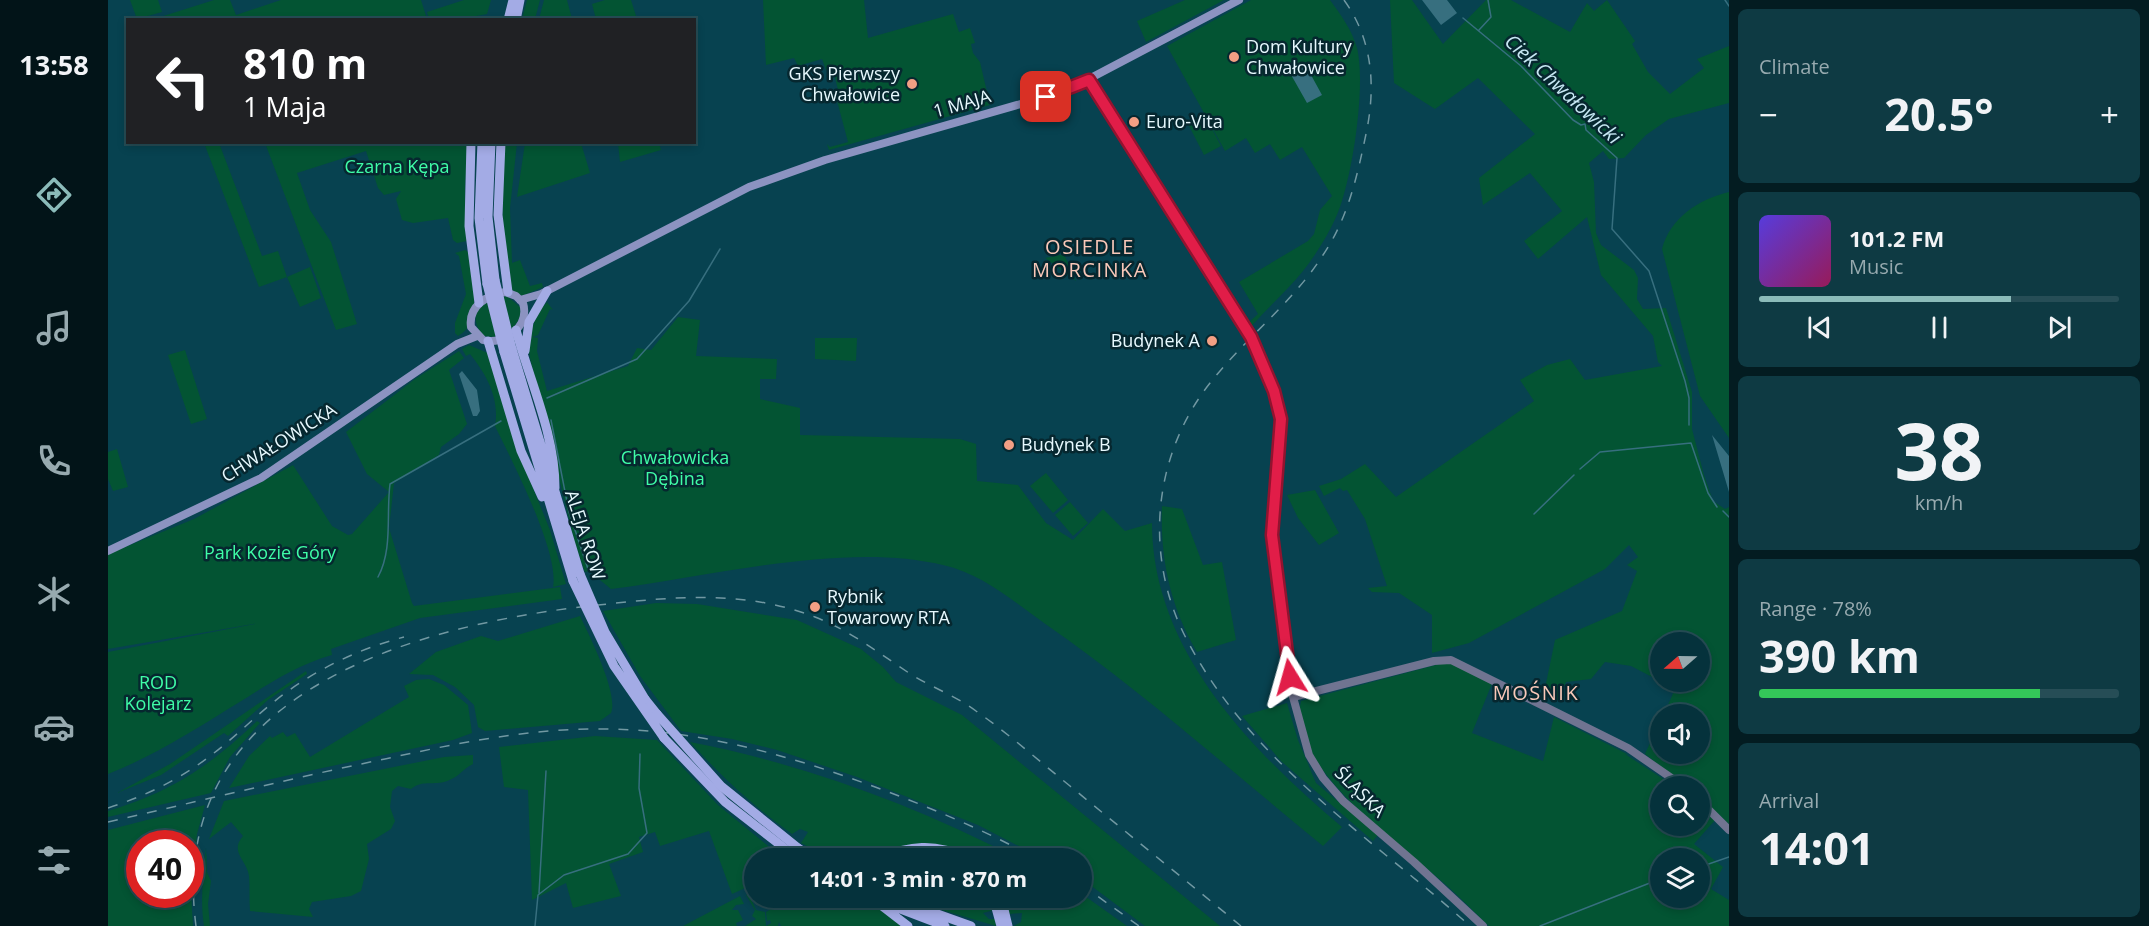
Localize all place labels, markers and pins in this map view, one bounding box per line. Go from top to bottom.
place label: Dom Kultury Chwałowice [1246,34,1353,79]
marker: Dom Kultury Chwałowice [1227,50,1241,64]
place label: GKS Pierwszy Chwałowice [789,61,901,106]
pin [1020,71,1071,122]
marker: GKS Pierwszy Chwałowice [905,77,919,91]
place label: Euro-Vita [1146,109,1223,133]
marker: Euro-Vita [1127,115,1141,129]
place label: Budynek A [1111,328,1201,352]
marker: Budynek A [1205,334,1219,348]
place label: Budynek B [1021,432,1111,456]
marker: Budynek B [1002,438,1016,452]
place label: Rybnik Towarowy RTA [827,584,951,629]
marker: Rybnik Towarowy RTA [808,600,822,614]

